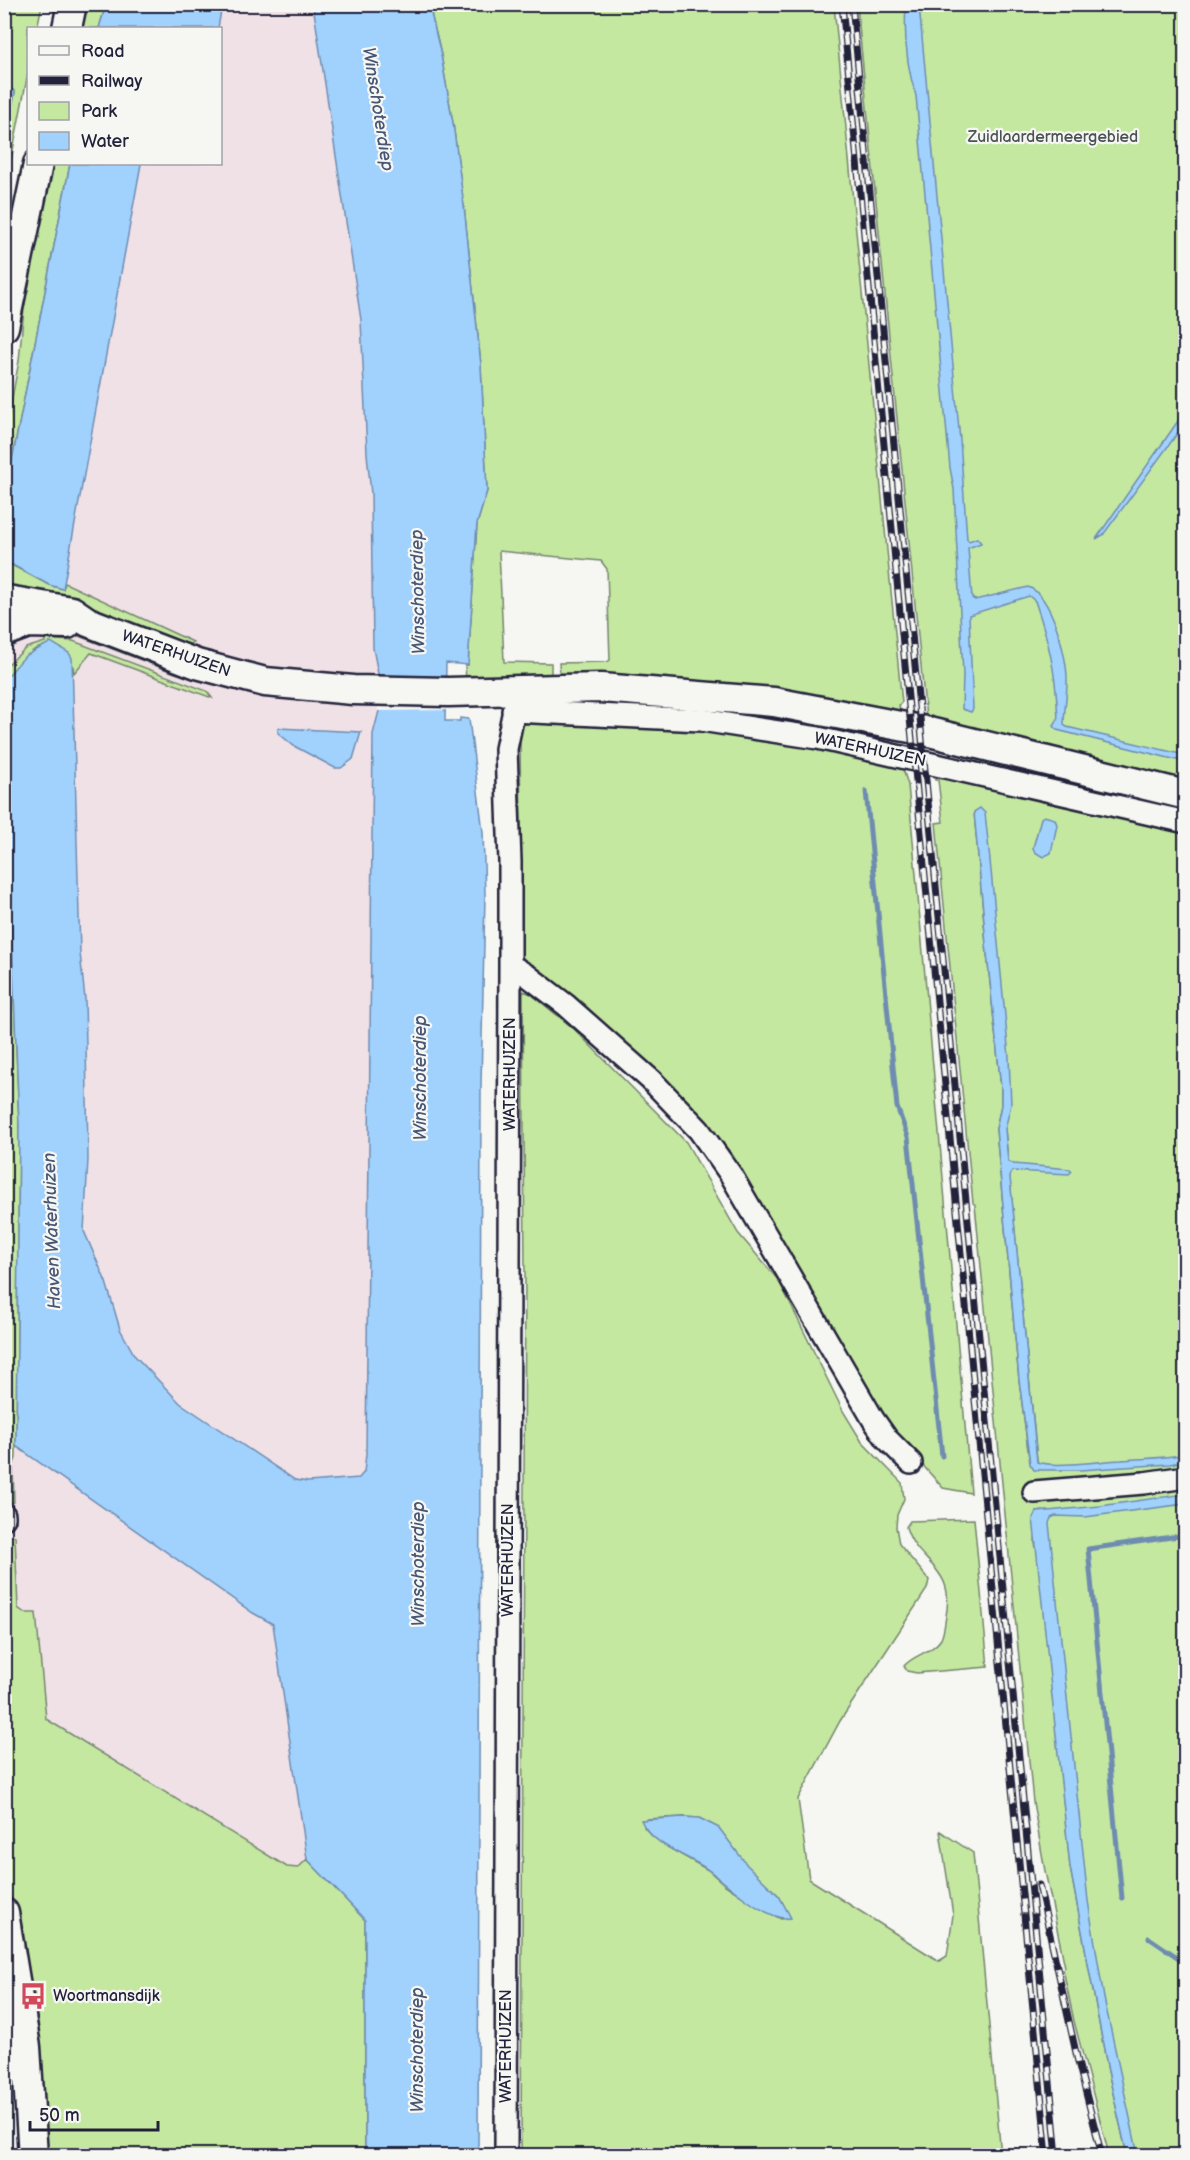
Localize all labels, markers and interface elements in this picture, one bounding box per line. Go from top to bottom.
legend [27,27,222,165]
text: Road [81,41,125,62]
water label: Winschoterdiep [358,45,398,173]
text: Railway [81,71,143,92]
text: Park [81,101,117,122]
park label: Zuidlaardermeergebied [967,128,1138,147]
text: Water [81,131,129,152]
water label: Winschoterdiep [406,529,430,655]
street label: WATERHUIZEN [119,626,233,682]
street label: WATERHUIZEN [812,729,928,771]
water label: Winschoterdiep [410,1015,431,1141]
street label: WATERHUIZEN [501,1017,520,1131]
water label: Haven Waterhuizen [39,1152,65,1310]
water label: Winschoterdiep [408,1501,429,1627]
street label: WATERHUIZEN [499,1503,518,1617]
bus stop icon: Woortmansdijk [18,1981,48,2011]
place label: Woortmansdijk [53,1987,160,2006]
water label: Winschoterdiep [407,1987,428,2113]
street label: WATERHUIZEN [497,1989,516,2103]
scale bar [30,2094,158,2132]
text: 50 m [39,2105,80,2126]

